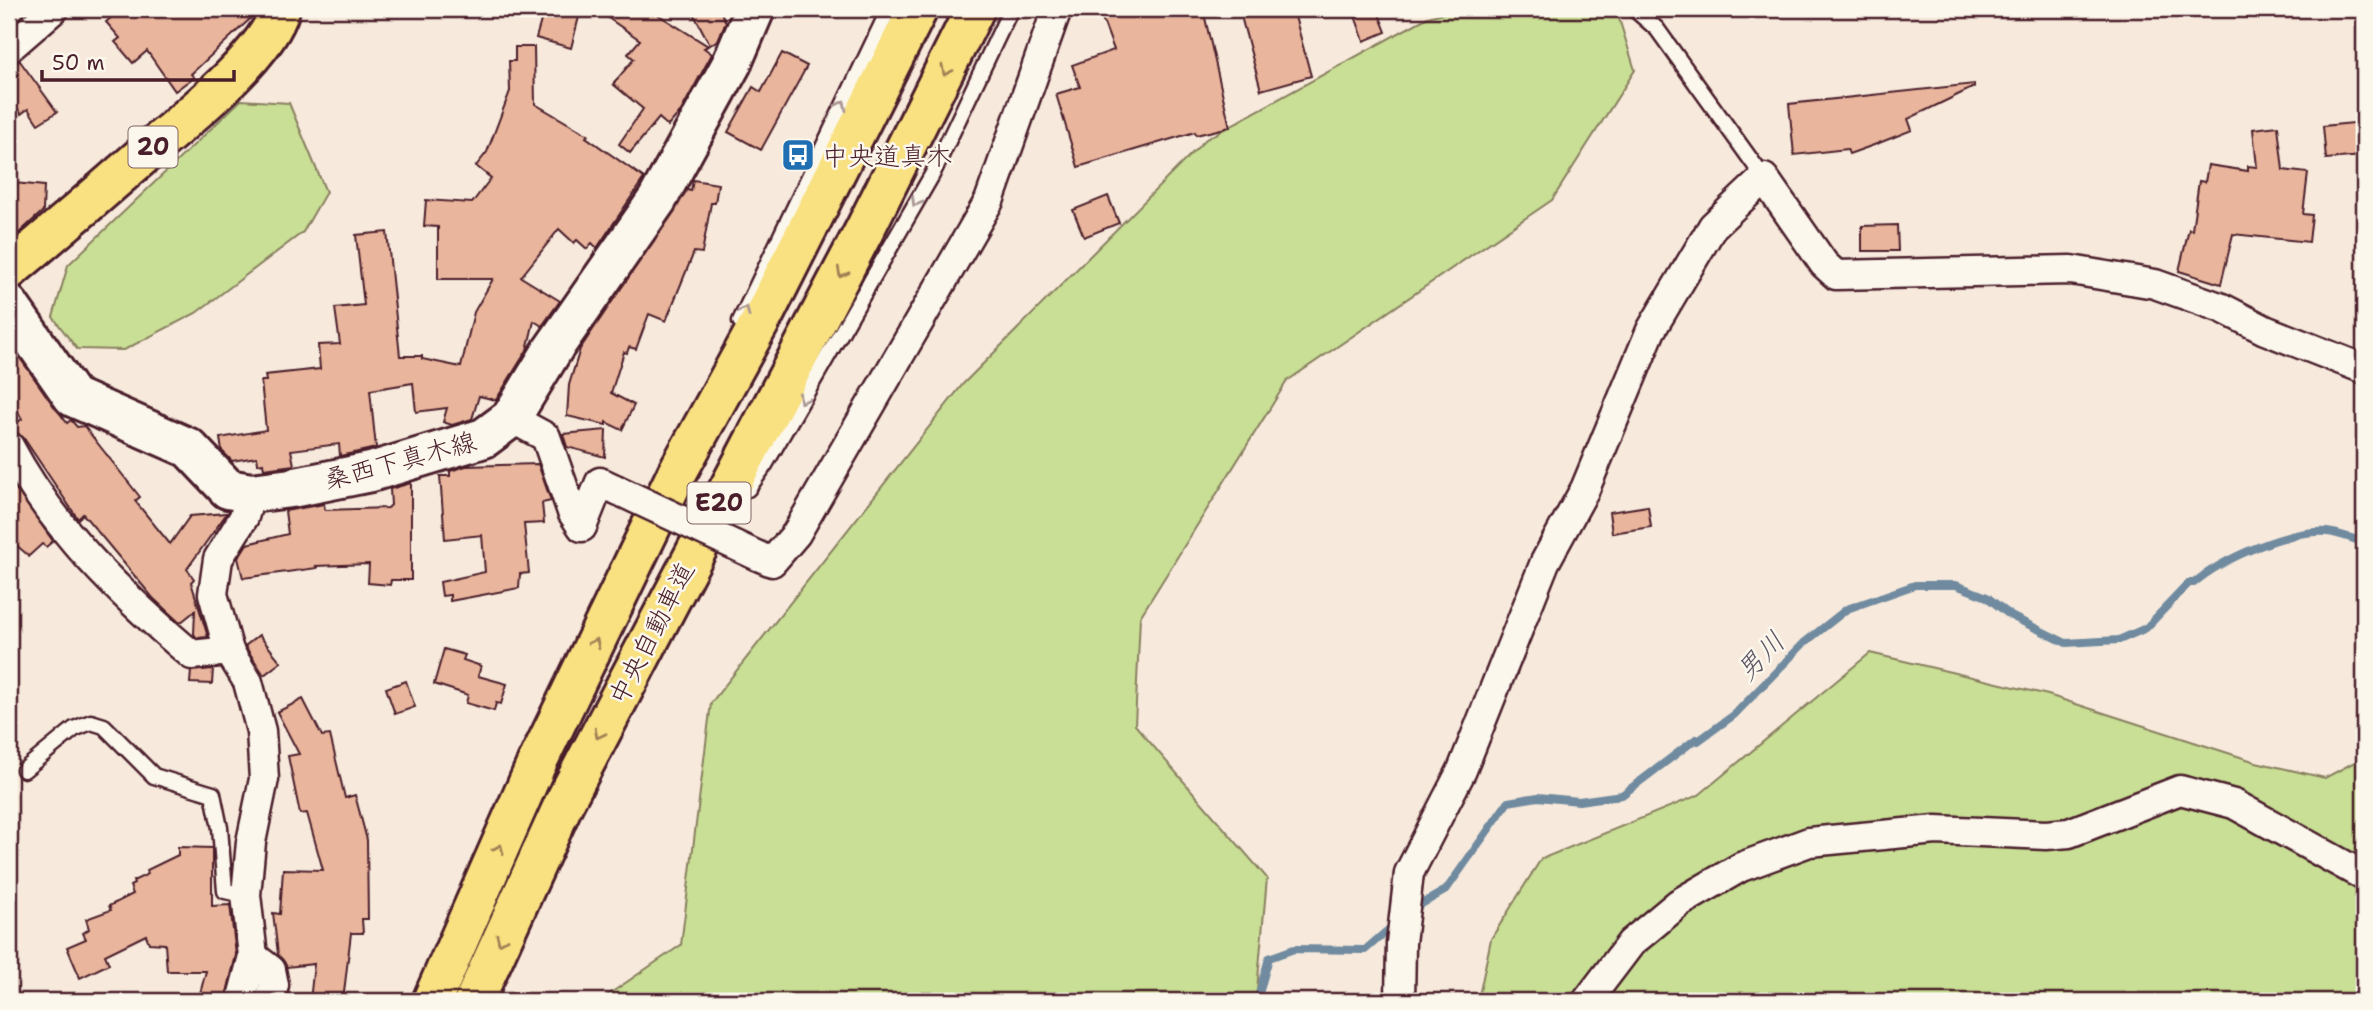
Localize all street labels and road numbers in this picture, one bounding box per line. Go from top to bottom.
road number: 20 [128,127,178,168]
street label: 桑西下真木線 [320,423,480,497]
road number: E20 [688,482,750,524]
street label: 中央自動車道 [600,556,702,710]

